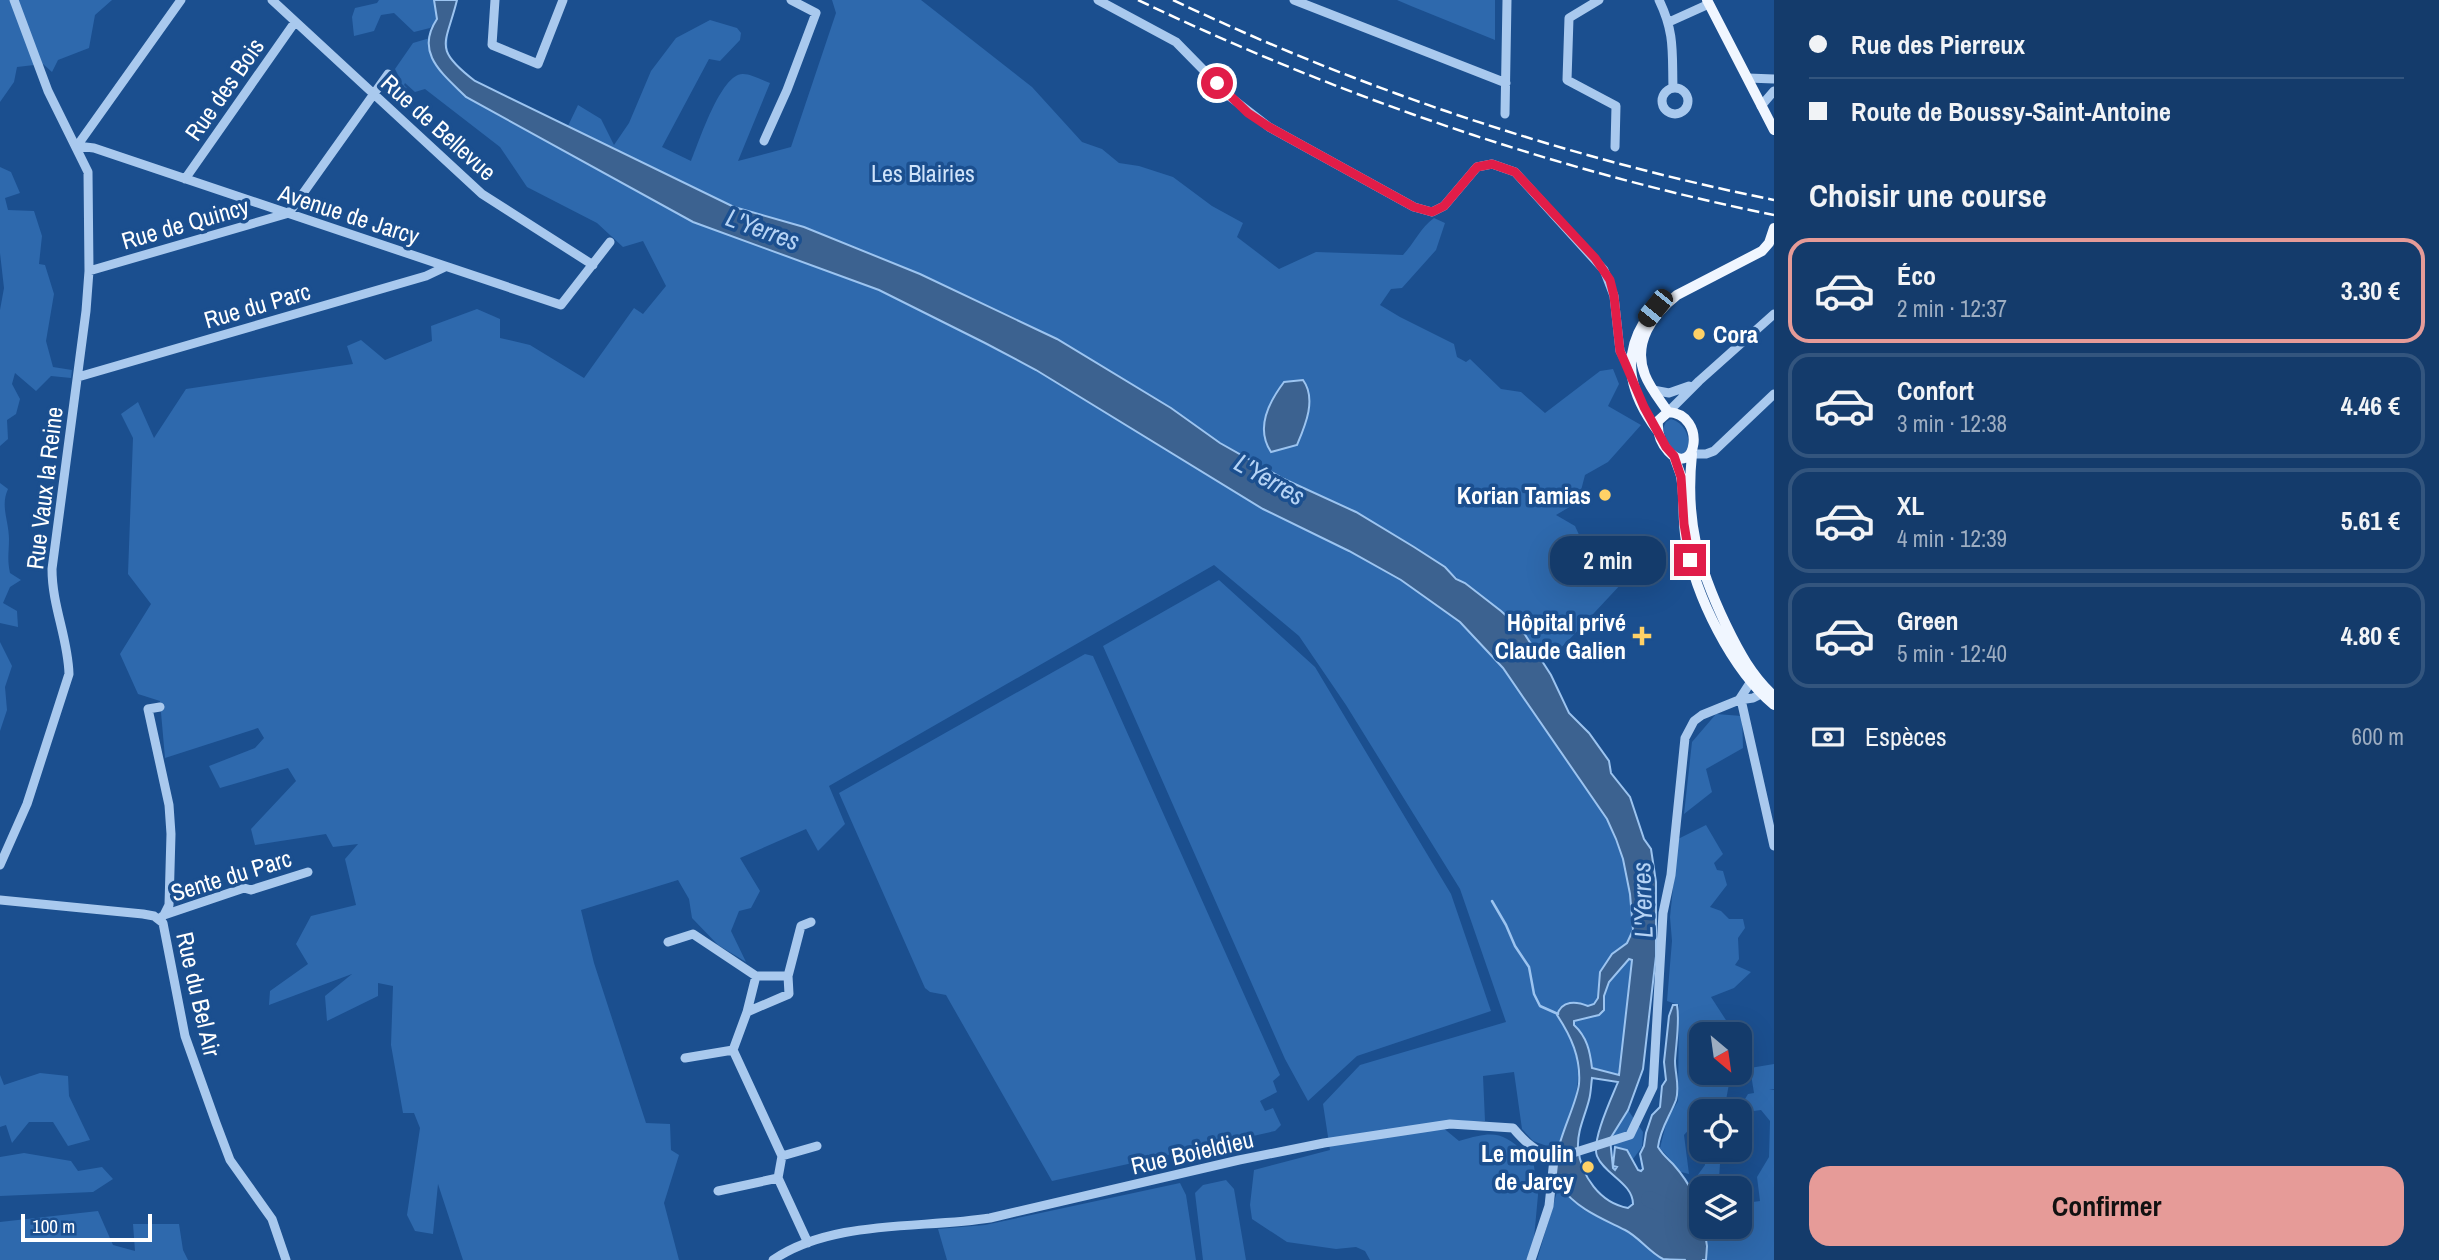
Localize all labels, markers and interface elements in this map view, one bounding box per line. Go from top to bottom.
text: Rue des Pierreux [1851,27,2025,62]
street label: Rue des Bois [177,31,271,147]
street label: Rue de Bellevue [375,67,503,187]
route start [1201,67,1233,99]
text: Route de Boussy-Saint-Antoine [1851,94,2171,129]
park label: Les Blairies [871,157,975,189]
text: Choisir une course [1809,174,2047,217]
street label: Avenue de Jarcy [274,176,424,252]
street label: Rue de Quincy [117,189,253,256]
water label: L'Yerres [721,199,805,259]
text: Éco [1897,258,1936,293]
icon: car [1813,259,1876,322]
text: 3.30 € [2341,273,2400,308]
street label: Rue du Parc [200,275,314,335]
car [1634,285,1677,331]
text: 2 min · 12:37 [1897,293,2007,324]
place label: Cora [1713,318,1758,350]
marker: Cora [1691,326,1707,342]
text: Confort [1897,373,1974,408]
icon: car [1813,374,1876,437]
text: 4.46 € [2341,388,2400,423]
street label: Rue Vaux la Reine [18,405,70,571]
text: 3 min · 12:38 [1897,408,2007,439]
water label: L'Yerres [1228,445,1312,513]
place label: Korian Tamias [1457,479,1591,511]
marker: Korian Tamias [1597,487,1613,503]
text: XL [1897,488,1924,523]
icon: car [1813,489,1876,552]
text: 5.61 € [2341,503,2400,538]
text: 4 min · 12:39 [1897,523,2007,554]
callout: 2 min [1550,536,1666,584]
route end [1674,544,1706,576]
text: 2 min [1583,545,1633,576]
text: Green [1897,603,1959,638]
icon: car [1813,604,1876,667]
place label: Hôpital privé Claude Galien [1495,606,1626,666]
text: 4.80 € [2341,618,2400,653]
marker: Hôpital privé Claude Galien [1632,626,1652,646]
text: 5 min · 12:40 [1897,638,2007,669]
icon: cash [1809,718,1847,756]
text: Espèces [1865,719,1947,754]
text: 600 m [2352,721,2404,752]
street label: Sente du Parc [167,841,295,909]
water label: L'Yerres [1623,861,1661,939]
street label: Rue du Bel Air [169,929,229,1060]
north arrow [1689,1022,1752,1085]
map controls [1689,1022,1752,1239]
button: locate [1689,1099,1752,1162]
street label: Rue Boieldieu [1128,1122,1256,1182]
place label: Le moulin de Jarcy [1481,1137,1574,1197]
marker: Le moulin de Jarcy [1580,1159,1596,1175]
button: Confirmer [1809,1166,2404,1246]
button: layers [1689,1176,1752,1239]
scale bar [21,1211,152,1243]
text: 100 m [32,1213,75,1239]

